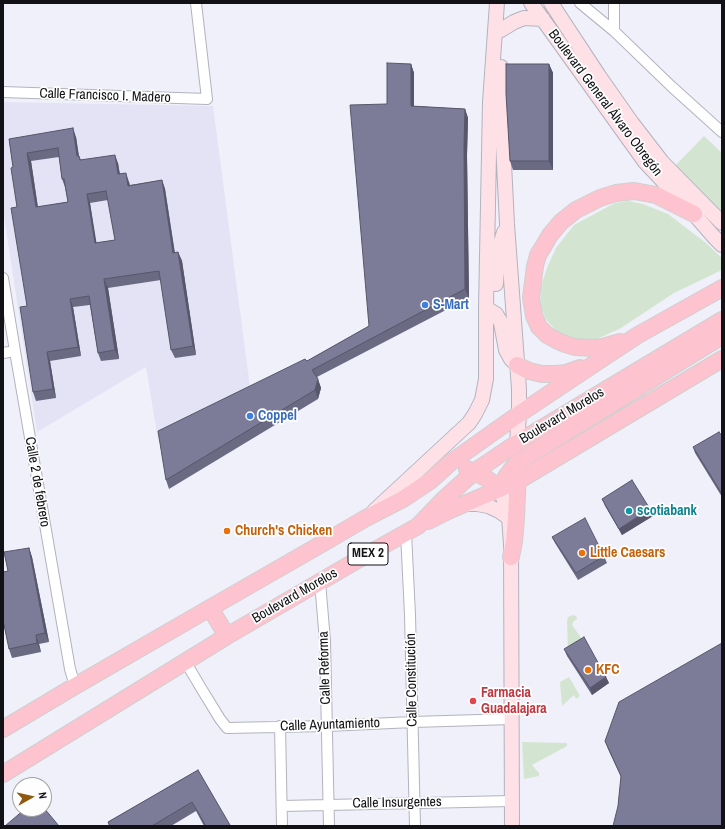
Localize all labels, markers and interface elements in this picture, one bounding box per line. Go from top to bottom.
street label: Boulevard General Álvaro Obregón [544,26,666,180]
street label: Calle Francisco I. Madero [39,85,171,107]
place label: S-Mart [433,297,469,313]
marker: S-Mart [420,300,430,310]
street label: Boulevard Morelos [517,384,607,448]
place label: Coppel [258,408,297,424]
marker: Coppel [245,411,255,421]
street label: Calle 2 de febrero [21,436,53,528]
place label: scotiabank [637,503,697,519]
marker: scotiabank [624,506,634,516]
place label: Church's Chicken [235,523,332,539]
marker: Church's Chicken [222,526,232,536]
road number: MEX 2 [348,543,388,565]
place label: Little Caesars [590,545,665,561]
marker: Little Caesars [577,548,587,558]
street label: Boulevard Morelos [249,565,341,627]
street label: Calle Reforma [315,631,335,705]
street label: Calle Constitución [403,633,421,727]
place label: KFC [596,662,620,678]
marker: KFC [583,665,593,675]
place label: Farmacia Guadalajara [481,685,547,718]
marker: Farmacia Guadalajara [468,696,478,706]
street label: Calle Ayuntamiento [280,715,380,735]
north arrow [12,777,52,817]
text: N [36,791,50,800]
street label: Calle Insurgentes [352,794,442,812]

